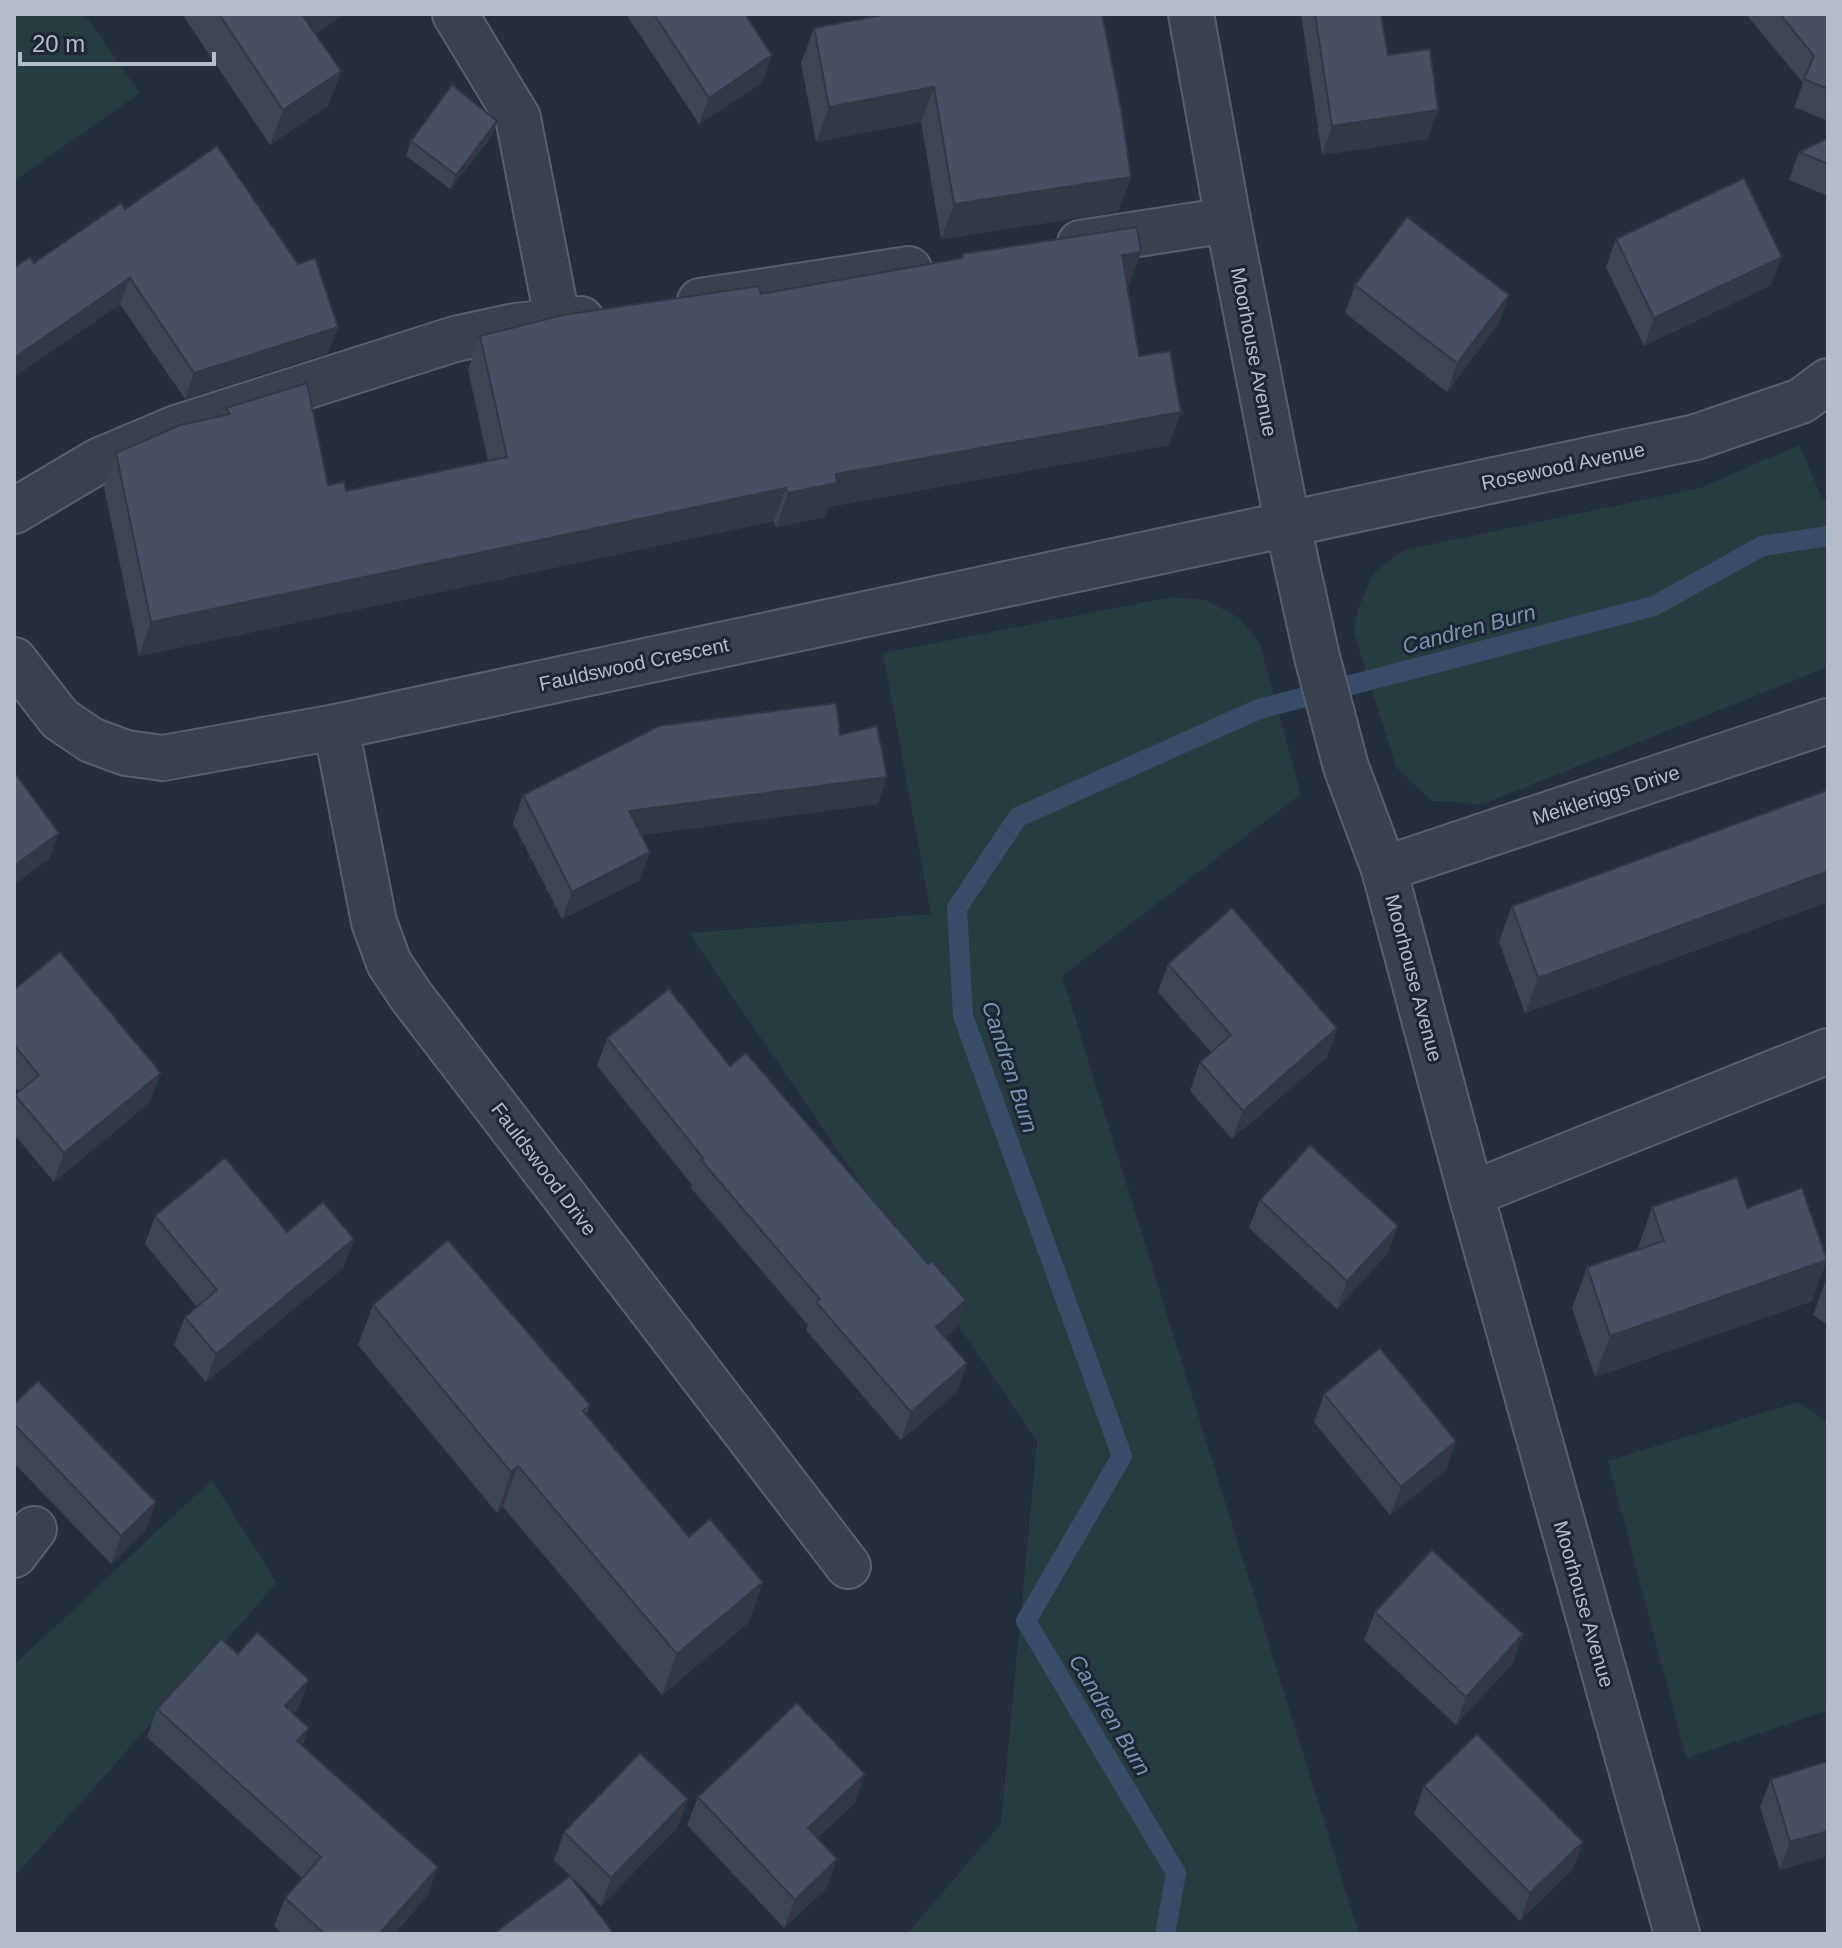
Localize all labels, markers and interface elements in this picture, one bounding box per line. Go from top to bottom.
scale bar [20,16,214,66]
text: 20 m [32,30,85,57]
street label: Moorhouse Avenue [1227,265,1281,439]
street label: Rosewood Avenue [1479,438,1647,494]
water label: Candren Burn [1400,599,1538,659]
street label: Fauldswood Crescent [537,633,731,695]
street label: Meikleriggs Drive [1530,761,1682,829]
street label: Moorhouse Avenue [1381,892,1447,1064]
water label: Candren Burn [977,998,1043,1136]
street label: Fauldswood Drive [487,1098,601,1240]
street label: Moorhouse Avenue [1550,1518,1618,1690]
water label: Candren Burn [1064,1650,1156,1780]

